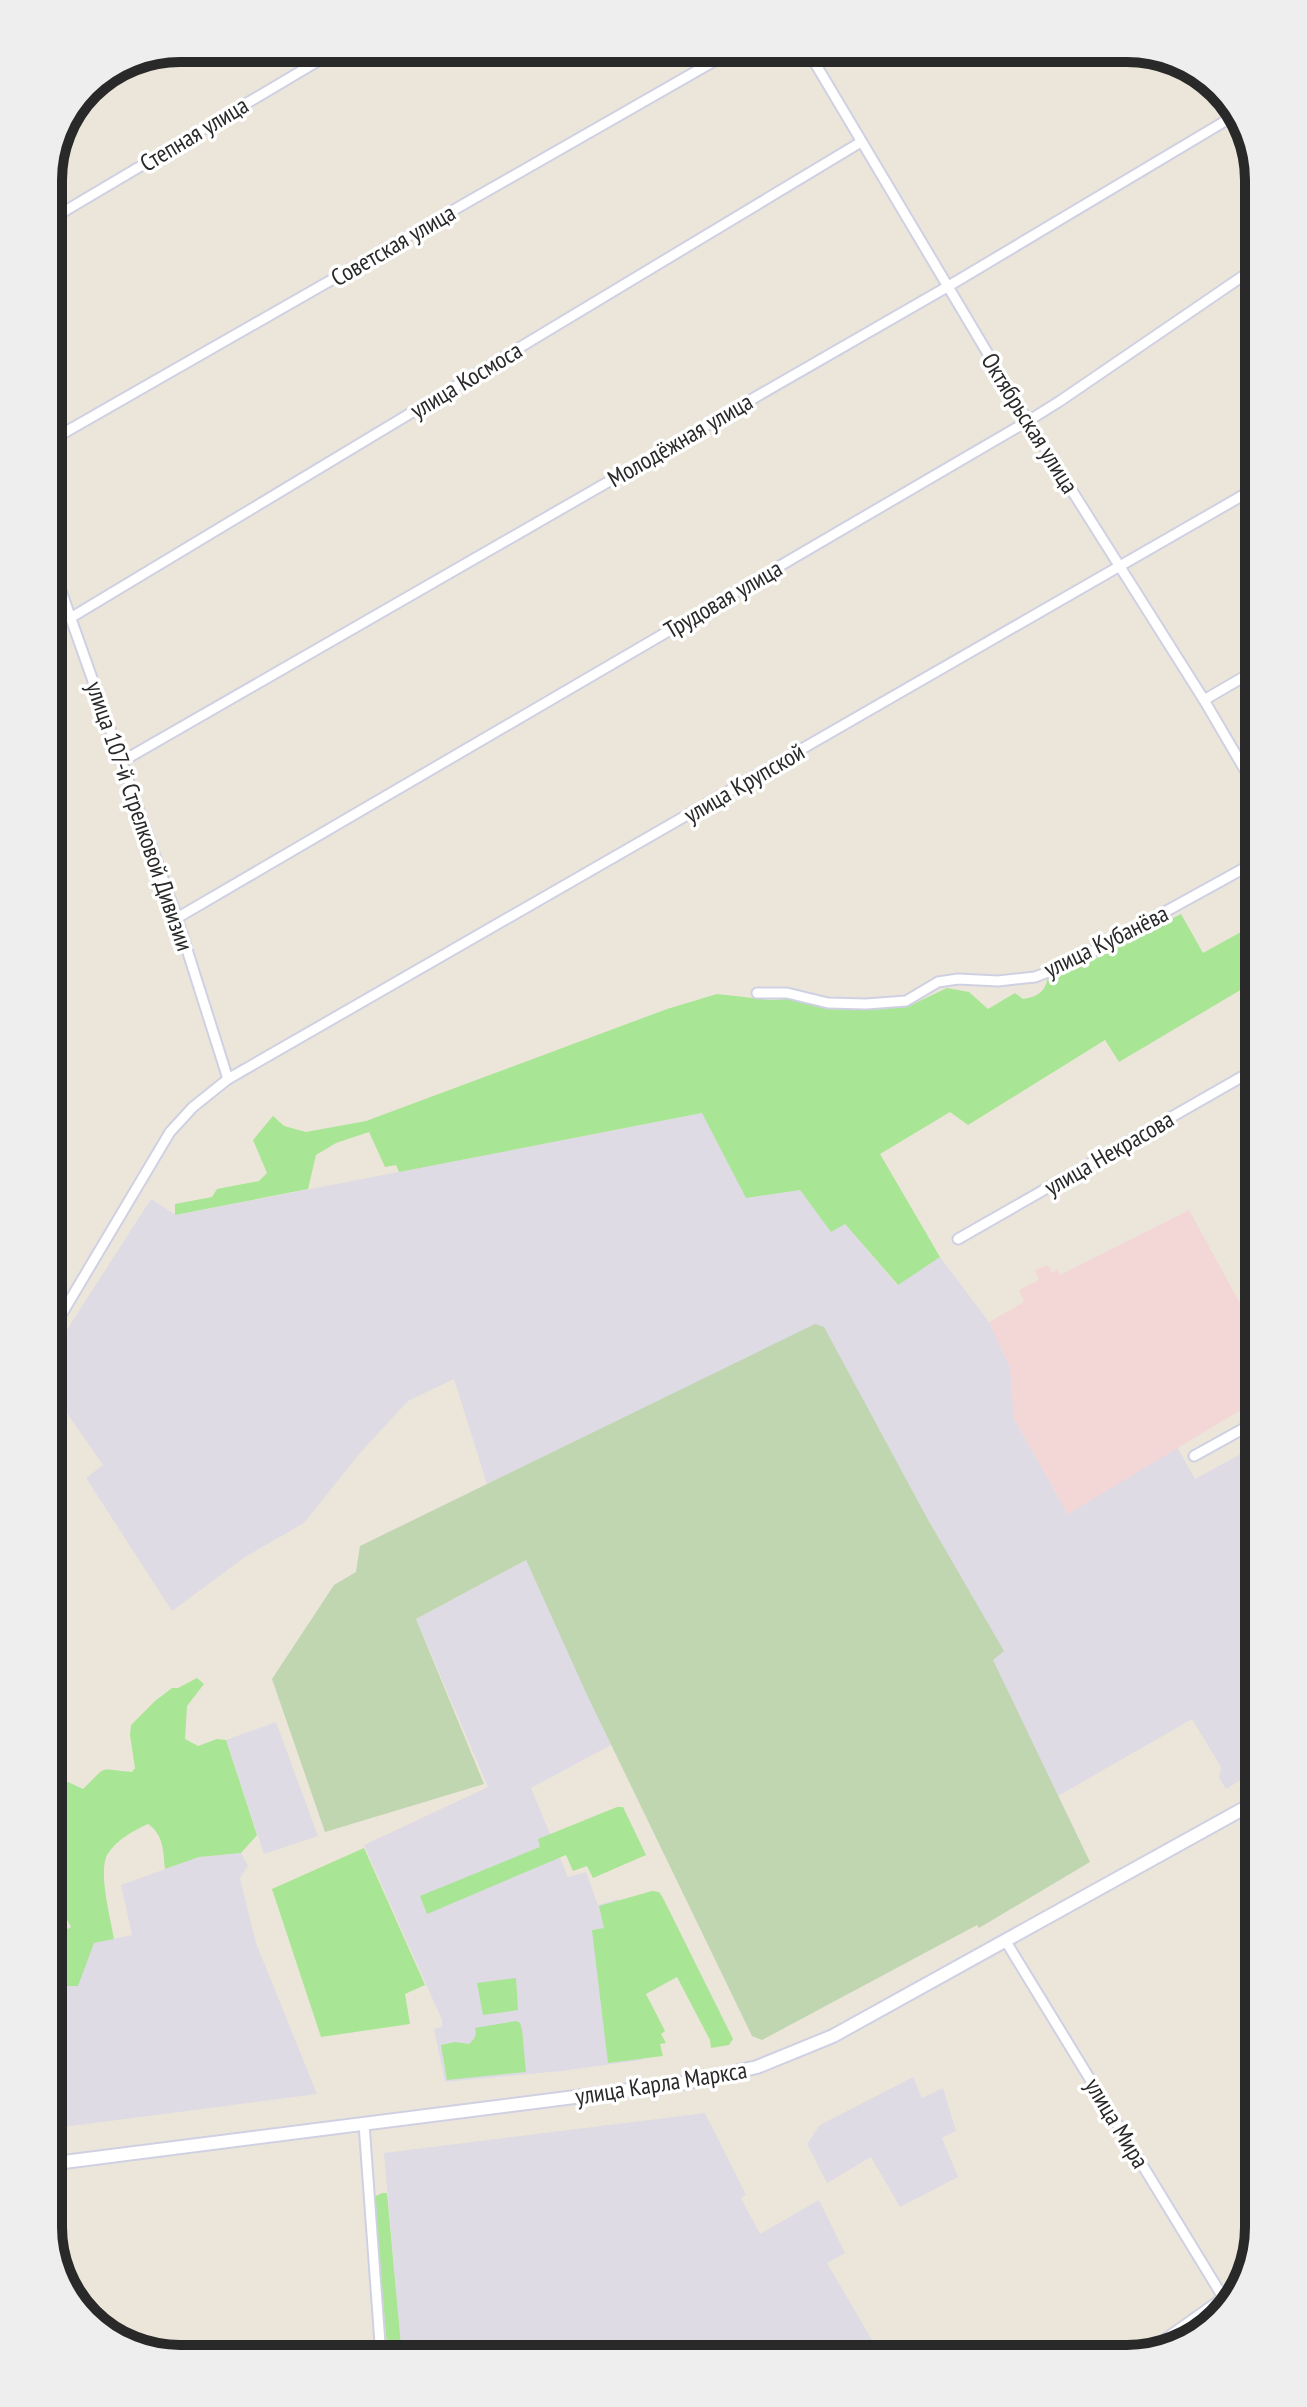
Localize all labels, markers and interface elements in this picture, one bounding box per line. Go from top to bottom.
street label: Степная улица [134,90,254,178]
street label: Советская улица [325,197,461,293]
street label: улица Космоса [404,335,528,425]
street label: Октябрьская улица [974,347,1086,499]
street label: Молодёжная улица [602,386,758,494]
street label: Трудовая улица [658,553,788,645]
street label: улица 107-й Стрелковой Дивизии [79,677,201,955]
street label: улица Крупской [678,736,810,830]
street label: улица Кубанёва [1039,898,1173,984]
street label: улица Некрасова [1039,1104,1179,1202]
street label: улица Карла Маркса [573,2054,749,2112]
street label: улица Мира [1078,2072,1156,2174]

